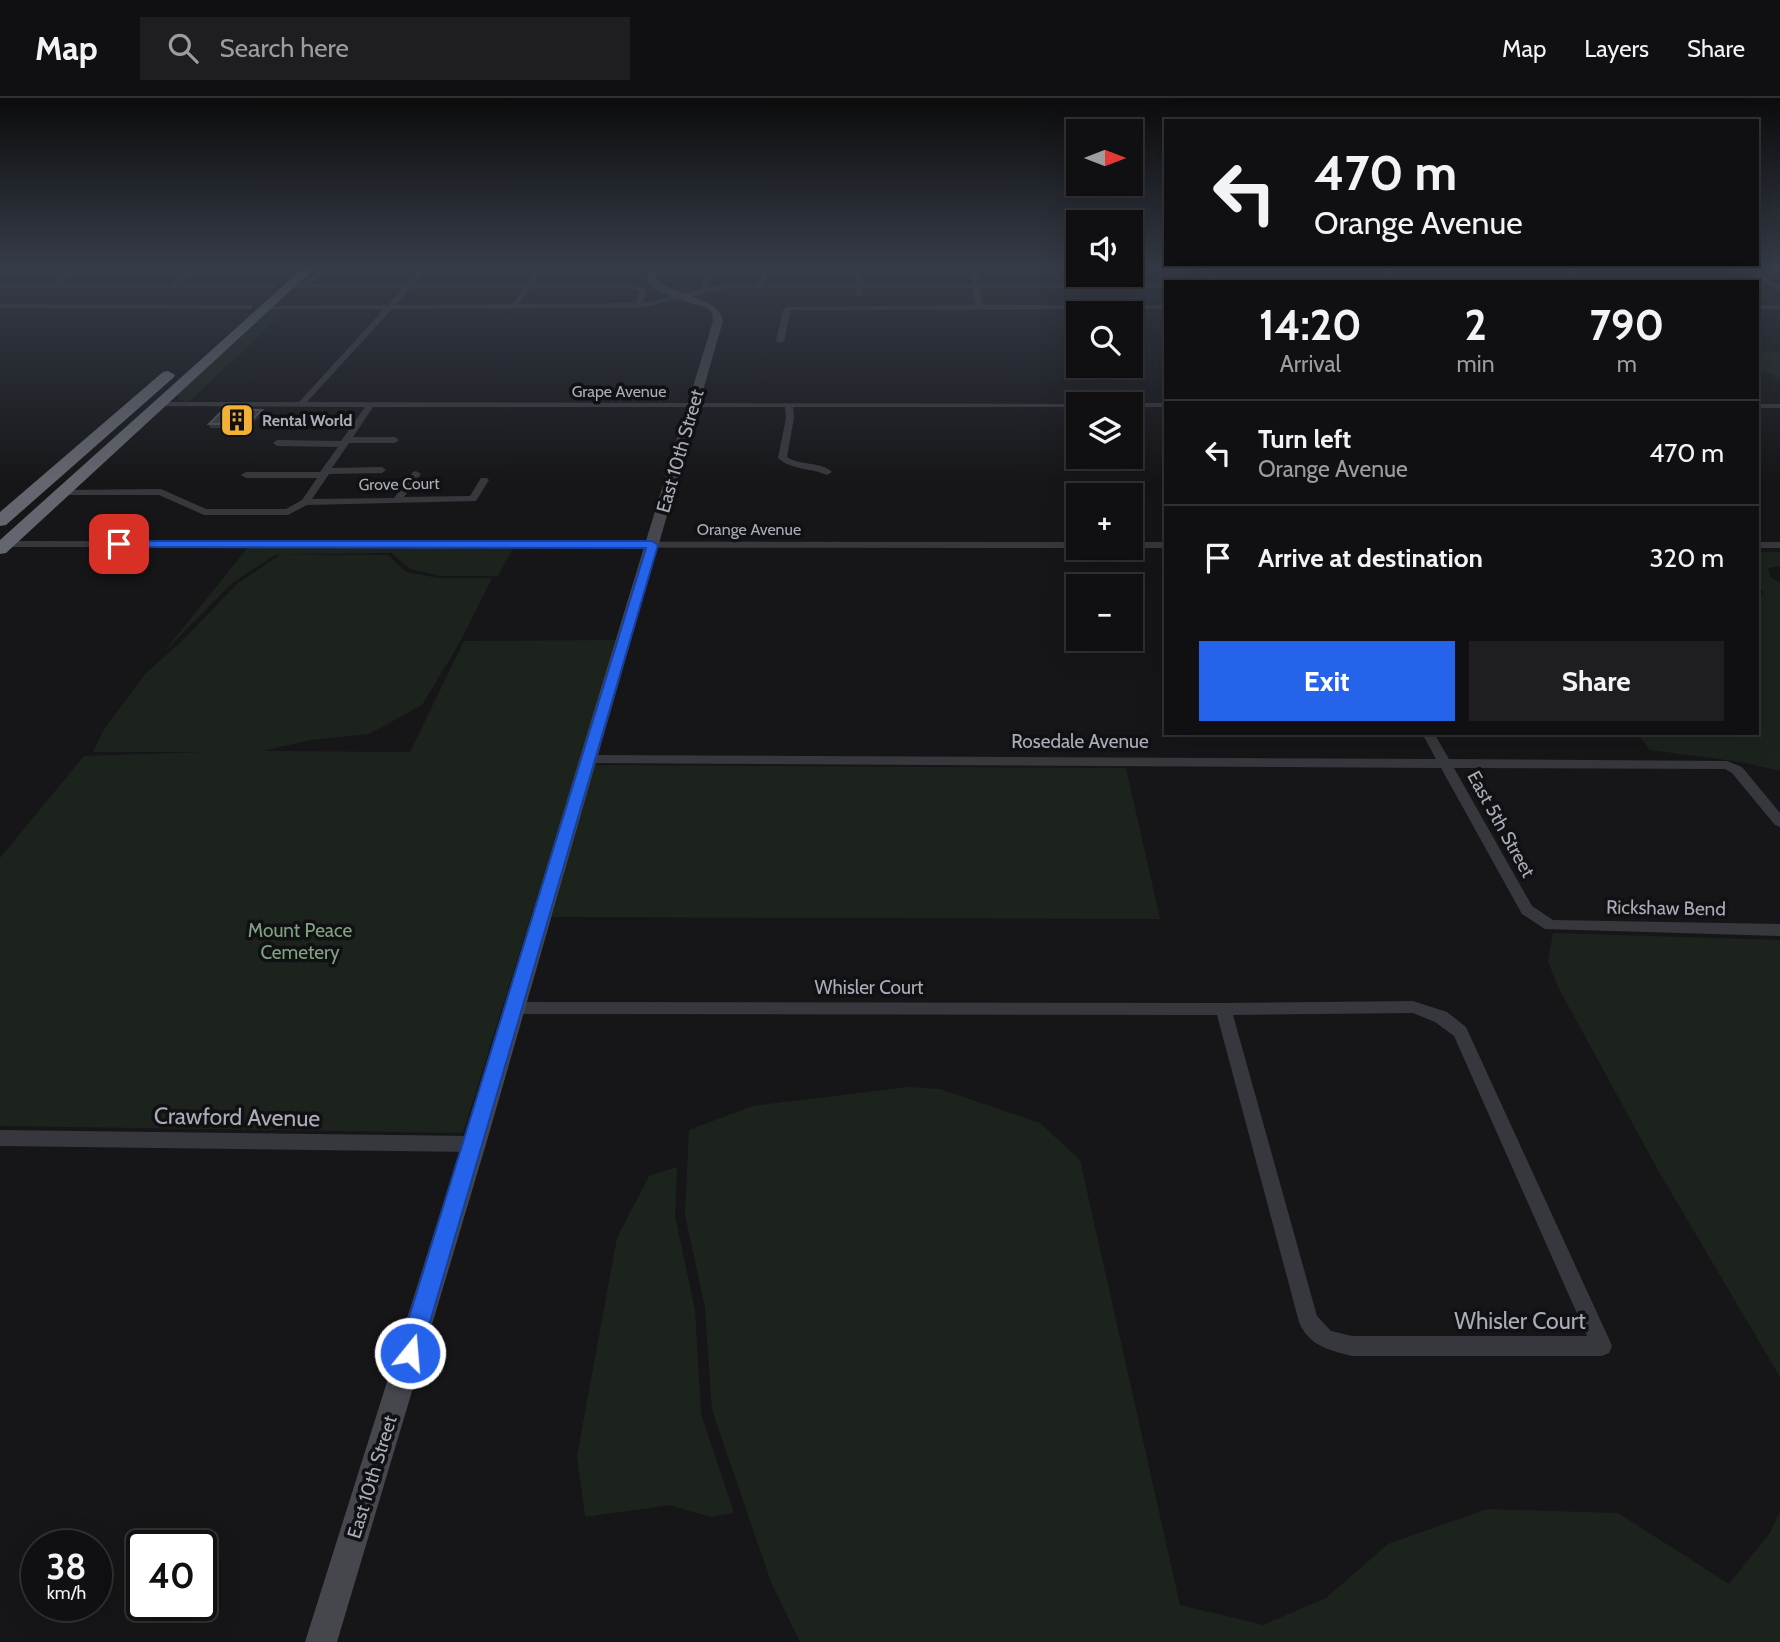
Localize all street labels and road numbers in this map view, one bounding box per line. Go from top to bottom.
street label: Grape Avenue [572,382,666,401]
street label: East 10th Street [651,386,709,515]
street label: Grove Court [358,474,440,494]
street label: Orange Avenue [697,520,801,539]
street label: Rosedale Avenue [1011,730,1149,753]
street label: East 5th Street [1462,767,1540,882]
street label: Rickshaw Bend [1606,895,1726,921]
street label: Whisler Court [815,976,924,999]
street label: Crawford Avenue [154,1102,321,1132]
street label: Whisler Court [1454,1307,1586,1335]
street label: East 10th Street [342,1412,402,1541]

